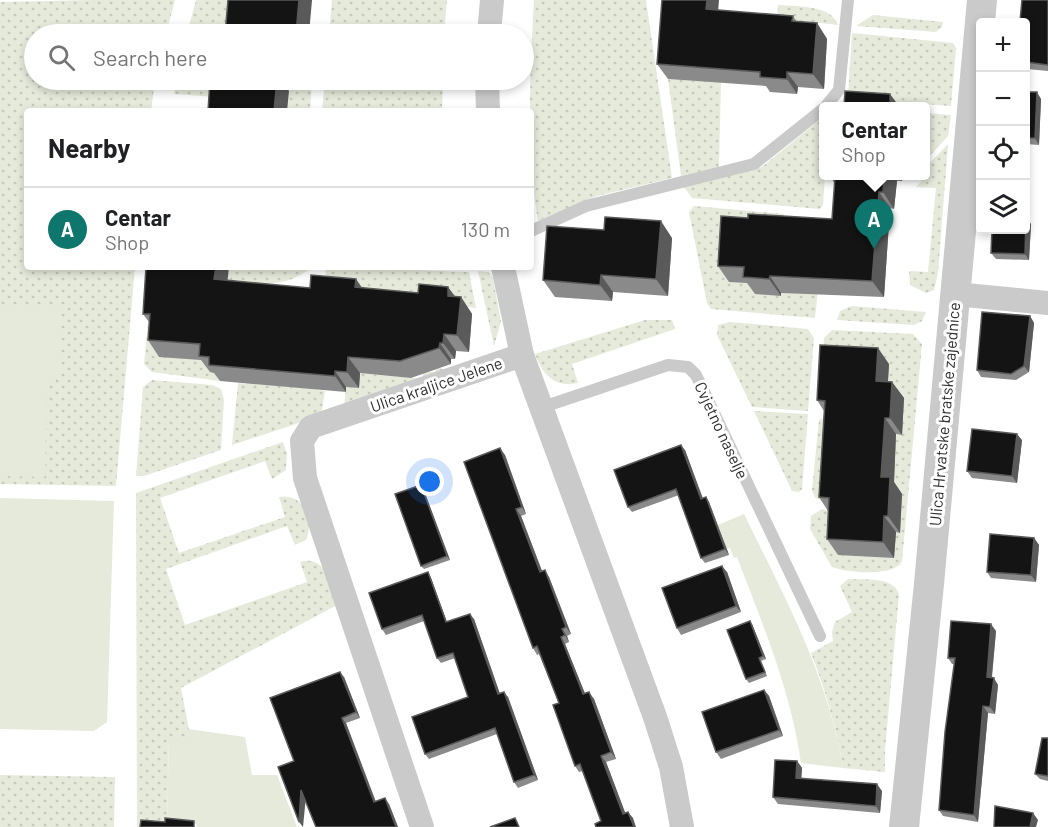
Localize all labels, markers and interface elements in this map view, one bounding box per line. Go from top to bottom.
map controls [976,18,1030,234]
button: + [976,18,1030,72]
search box [24,24,534,90]
icon: search [45,41,78,74]
text: Search here [93,44,207,70]
button: − [976,72,1030,126]
popup [819,102,930,180]
text: Centar [842,116,907,142]
button: locate [976,126,1030,180]
text: Nearby [48,132,130,163]
text: Shop [842,142,886,166]
button: layers [976,180,1030,234]
pin: A [854,200,894,249]
text: Centar [105,204,171,230]
text: A [61,217,74,241]
text: 130 m [461,217,510,241]
text: Shop [105,230,149,254]
street label: Ulica Hrvatske bratske zajednice [925,301,963,527]
street label: Ulica kraljice Jelene [367,352,505,416]
street label: Cvjetno naselje [691,378,753,482]
your location [415,467,444,496]

